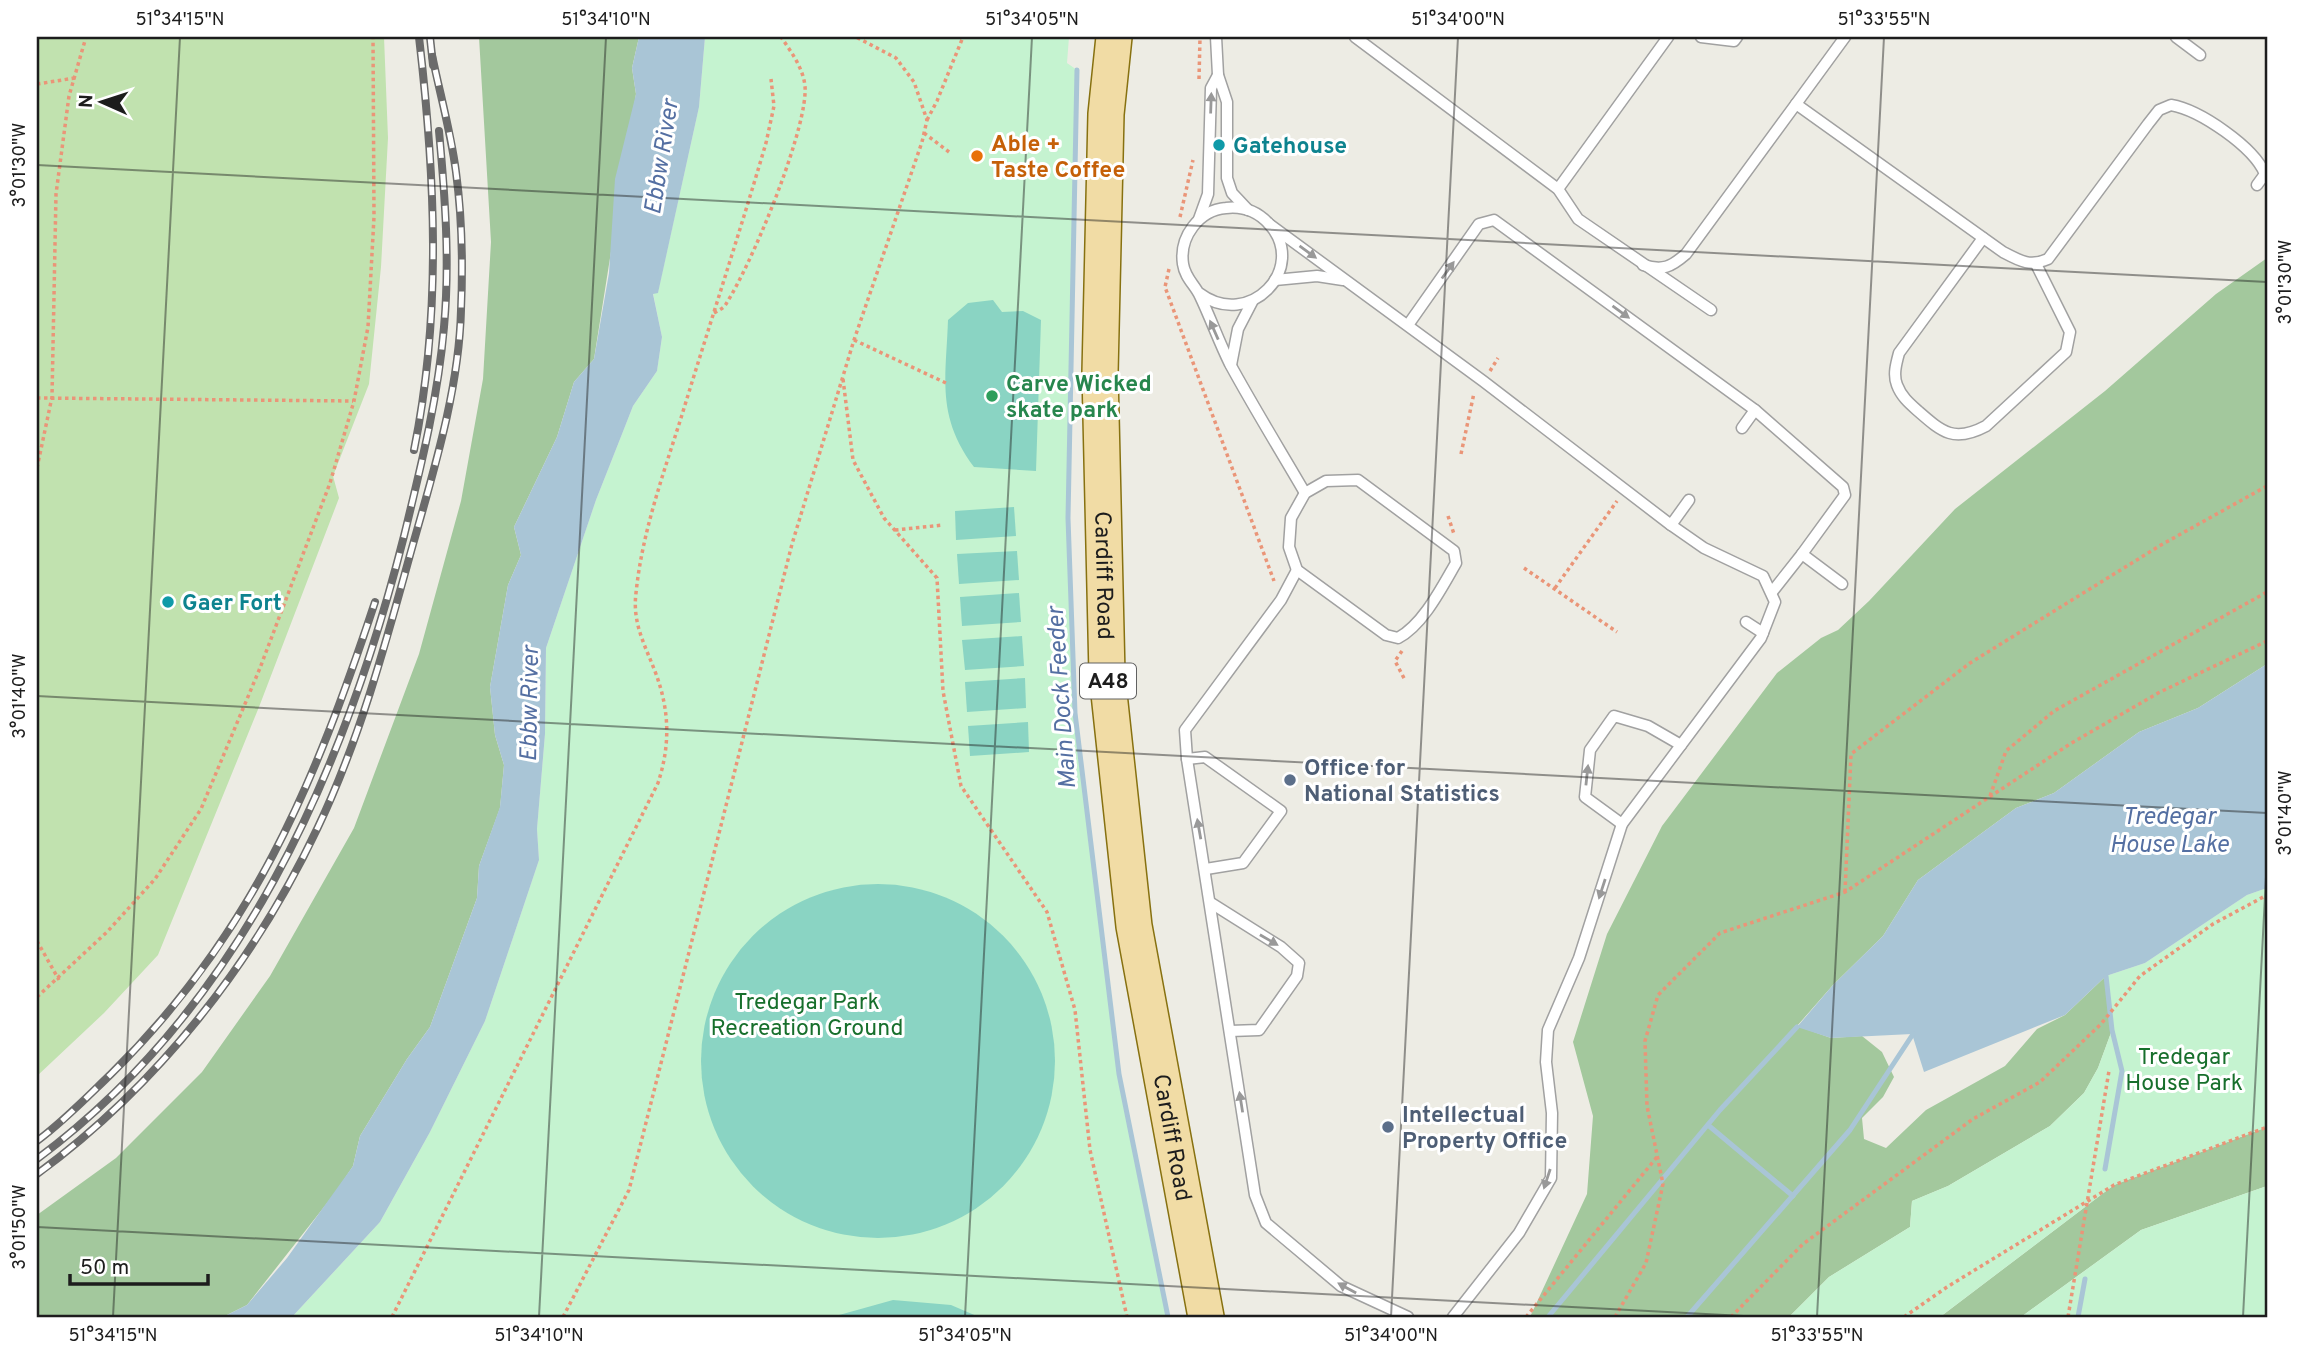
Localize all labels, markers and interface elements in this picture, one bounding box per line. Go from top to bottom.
text: 51°34'15"N [135,9,225,32]
text: 51°34'10"N [561,9,651,32]
text: 51°34'05"N [985,9,1079,32]
text: 51°34'00"N [1411,9,1505,32]
text: 51°33'55"N [1837,9,1931,32]
north arrow [66,66,136,136]
one-way arrow [1205,92,1216,114]
text: N [75,94,99,109]
water label: Ebbw River [639,96,687,217]
text: 3°01'30"W [9,123,32,207]
place label: Able + Taste Coffee [991,131,1125,186]
place label: Gatehouse [1233,133,1347,162]
marker: Gatehouse [1211,137,1227,153]
marker: Able + Taste Coffee [969,148,985,164]
text: 3°01'30"W [2275,240,2298,324]
one-way arrow [1299,245,1317,259]
one-way arrow [1440,261,1454,279]
one-way arrow [1611,305,1630,319]
one-way arrow [1208,319,1219,340]
place label: Carve Wicked skate park [1006,371,1152,426]
marker: Carve Wicked skate park [984,388,1000,404]
street label: Cardiff Road [1086,511,1118,640]
place label: Gaer Fort [182,590,282,619]
marker: Gaer Fort [160,594,176,610]
water label: Main Dock Feeder [1042,604,1084,790]
water label: Ebbw River [515,644,547,762]
text: 3°01'40"W [9,653,32,739]
road number: A48 [1080,664,1136,698]
place label: Office for National Statistics [1304,755,1500,810]
one-way arrow [1582,764,1593,786]
text: 3°01'40"W [2275,770,2298,856]
marker: Office for National Statistics [1282,772,1298,788]
water label: Tredegar House Lake [2109,803,2229,861]
one-way arrow [1193,818,1204,840]
one-way arrow [1596,879,1607,900]
one-way arrow [1259,934,1278,946]
park label: Tredegar Park Recreation Ground [711,989,903,1044]
park label: Tredegar House Park [2125,1044,2243,1099]
street label: Cardiff Road [1145,1072,1196,1204]
one-way arrow [1235,1091,1246,1113]
place label: Intellectual Property Office [1402,1102,1567,1157]
marker: Intellectual Property Office [1380,1119,1396,1135]
one-way arrow [1542,1169,1552,1190]
text: 3°01'50"W [9,1184,32,1270]
scale bar [70,1242,208,1286]
text: 50 m [80,1255,129,1282]
one-way arrow [1337,1282,1356,1294]
text: 51°34'15"N [68,1325,158,1348]
text: 51°34'10"N [494,1325,584,1348]
text: 51°34'05"N [918,1325,1012,1348]
text: 51°34'00"N [1344,1325,1438,1348]
text: 51°33'55"N [1770,1325,1864,1348]

